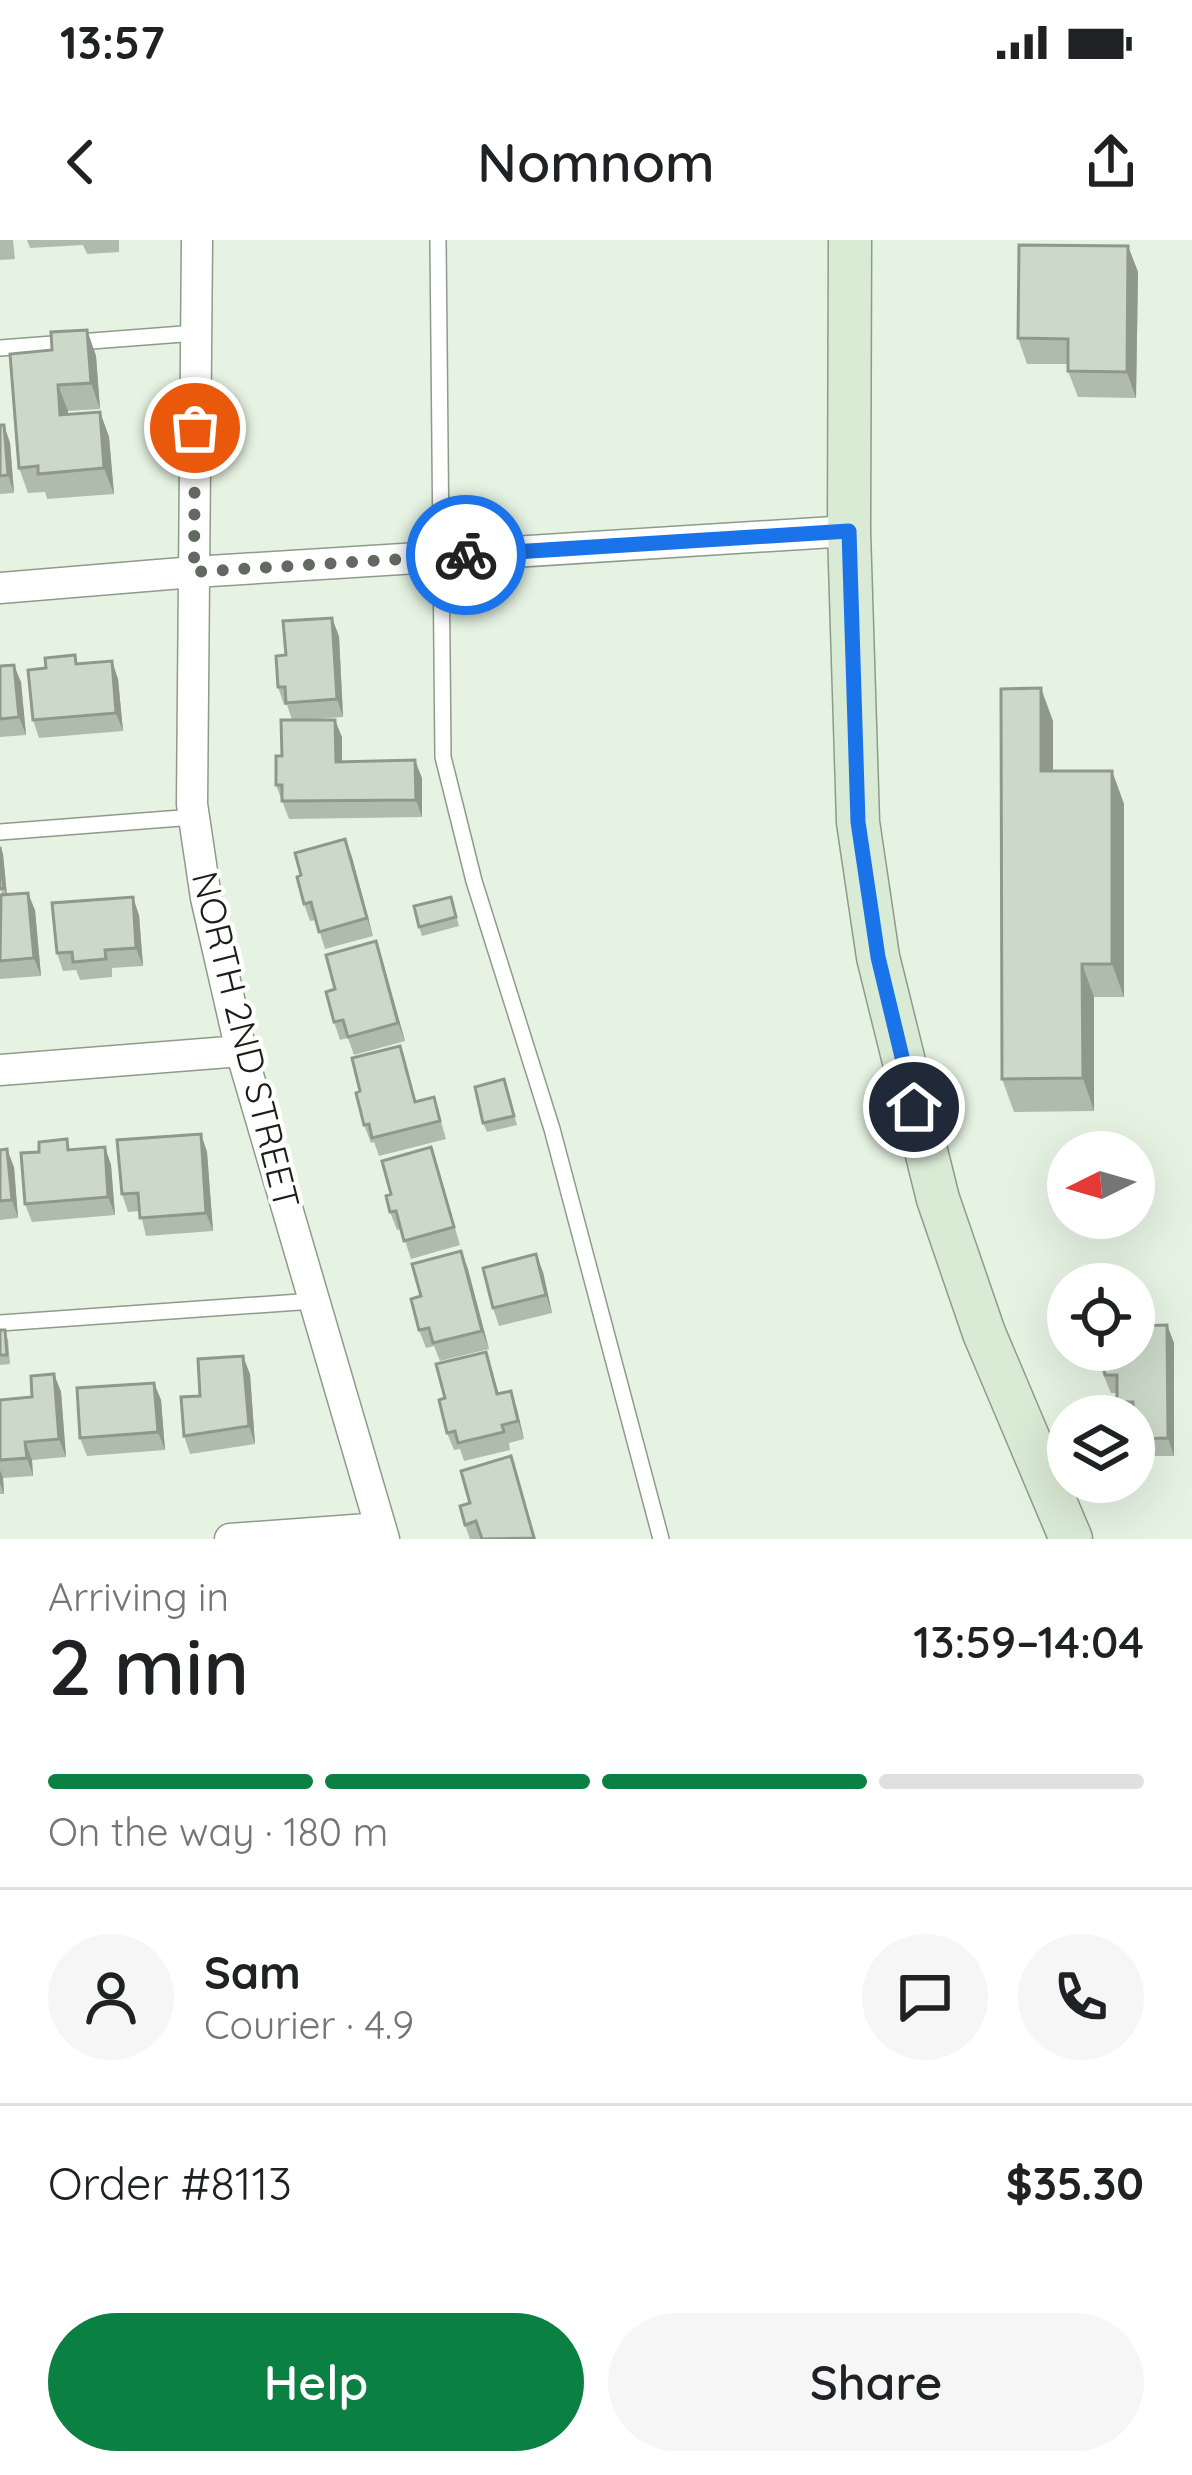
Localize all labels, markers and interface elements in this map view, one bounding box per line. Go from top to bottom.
text: 13:57 [60,14,165,70]
text: Nomnom [477,128,715,196]
icon: back [48,129,114,195]
icon: share [1078,129,1144,195]
pin [144,377,246,479]
icon: bag [162,395,228,461]
courier [406,495,526,615]
icon: bike [433,522,499,588]
street label: NORTH 2ND STREET [183,867,310,1213]
pin [863,1056,965,1158]
icon: home [881,1074,947,1140]
north arrow [1047,1131,1155,1239]
map controls [1047,1131,1155,1503]
button: locate [1047,1263,1155,1371]
button: layers [1047,1395,1155,1503]
text: Arriving in [48,1572,229,1621]
text: 13:59–14:04 [913,1613,1144,1669]
text: 2 min [48,1617,249,1715]
text: On the way · 180 m [48,1807,388,1856]
button: person [48,1934,174,2060]
button: chat [862,1934,988,2060]
button: phone [1018,1934,1144,2060]
text: Sam [204,1944,301,2000]
text: Courier · 4.9 [204,2000,414,2049]
text: Order #8113 [48,2155,292,2211]
text: $35.30 [1006,2155,1144,2211]
button: Help [48,2313,584,2451]
button: Share [608,2313,1144,2451]

